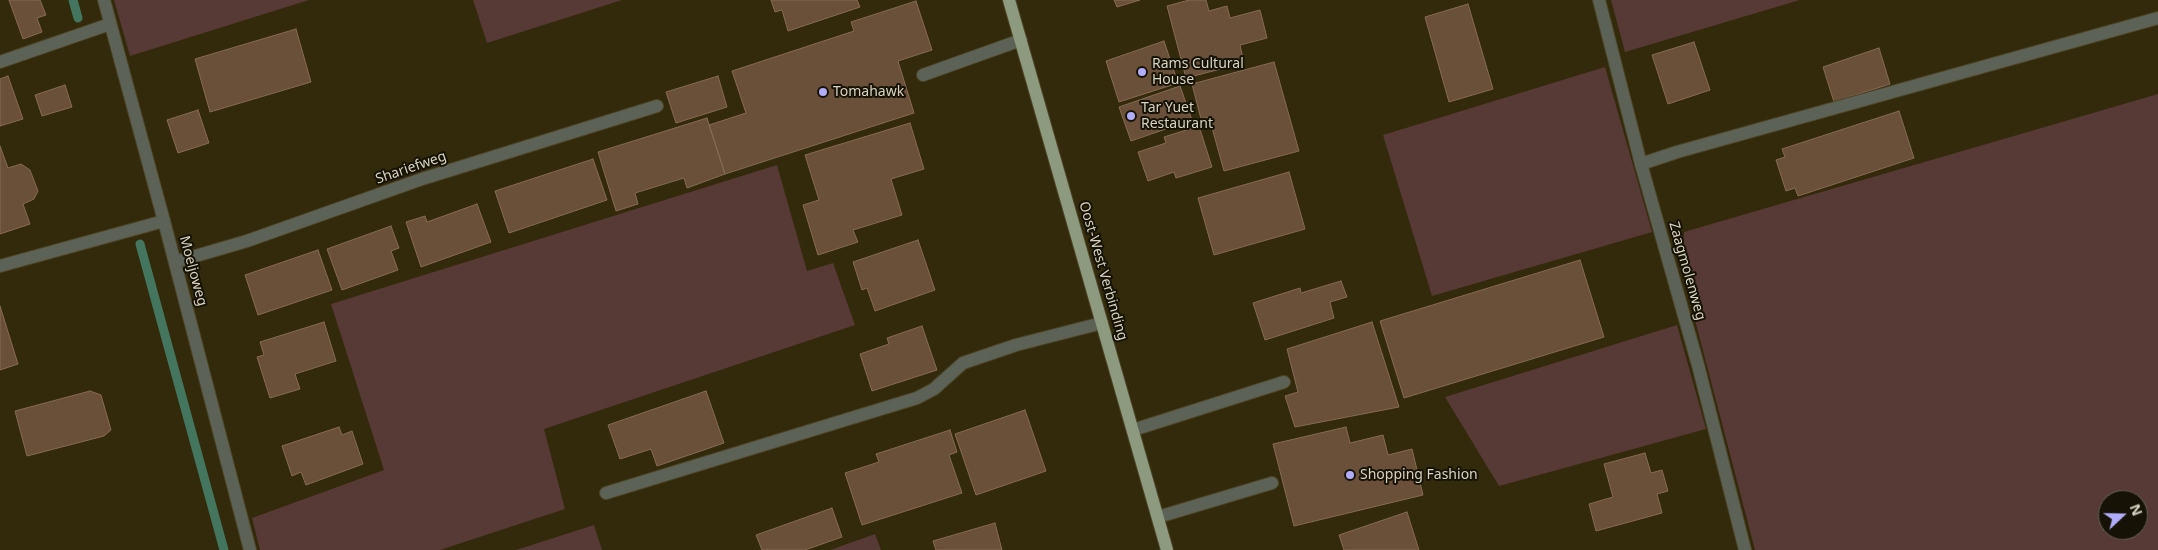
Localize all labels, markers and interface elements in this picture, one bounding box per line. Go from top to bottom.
place label: Rams Cultural House [1152,56,1244,88]
marker: Rams Cultural House [1136,66,1148,78]
place label: Tomahawk [833,84,904,100]
marker: Tomahawk [817,86,829,98]
place label: Tar Yuet Restaurant [1141,100,1213,132]
marker: Tar Yuet Restaurant [1125,110,1137,122]
street label: Shariefweg [373,148,449,188]
street label: Oost-West Verbinding [1075,200,1131,342]
street label: Zaagmolenweg [1665,220,1709,322]
street label: Moeljoweg [176,234,210,308]
place label: Shopping Fashion [1360,467,1478,483]
marker: Shopping Fashion [1344,469,1356,481]
north arrow [2098,490,2148,540]
text: N [2126,501,2147,519]

